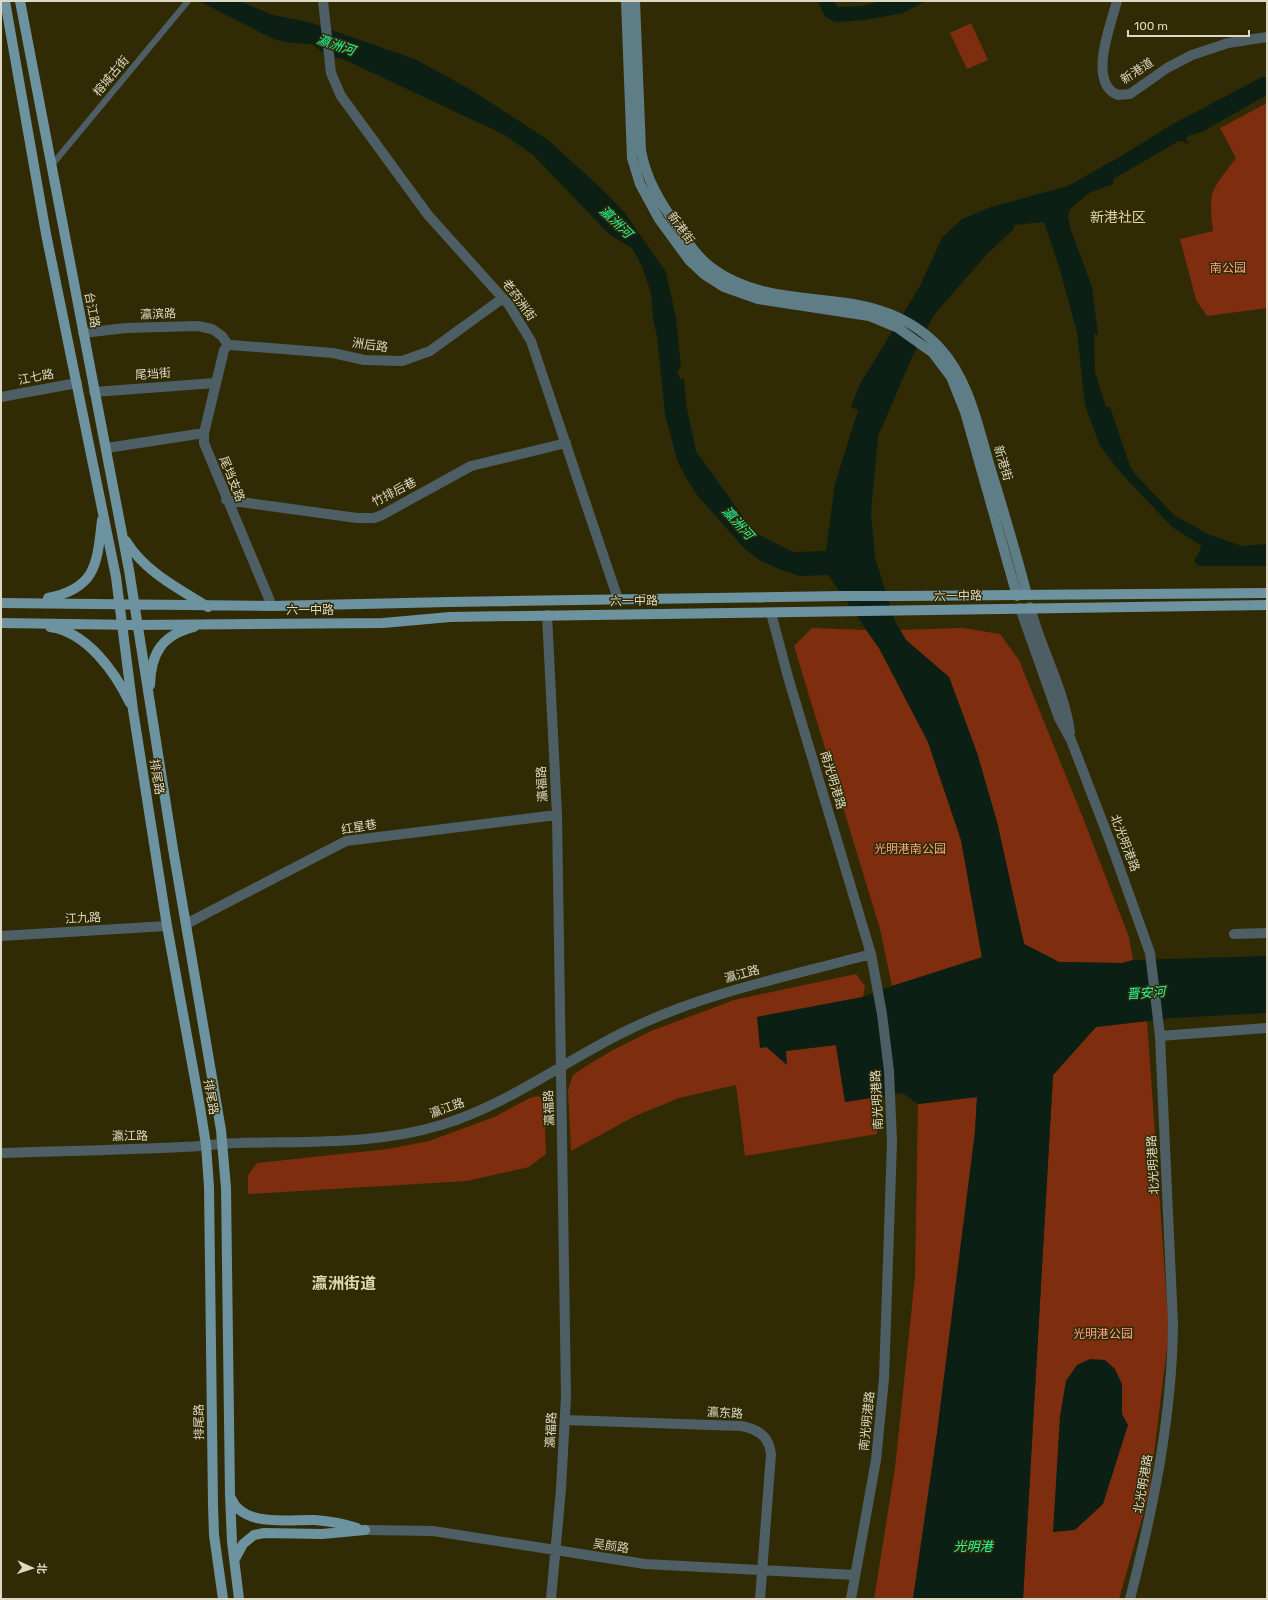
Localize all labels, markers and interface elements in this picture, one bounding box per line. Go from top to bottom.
scale bar [1128,12,1249,38]
text: 100 m [1134,19,1168,33]
water label: 瀛洲河 [315,32,360,59]
street label: 榕城古街 [90,53,132,99]
street label: 新港道 [1118,55,1156,87]
water label: 瀛洲河 [597,203,637,243]
street label: 新港街 [665,209,697,247]
district label: 新港社区 [1090,209,1146,226]
park label: 南公园 [1210,261,1246,275]
street label: 老药洲街 [499,276,539,324]
street label: 台江路 [82,291,102,329]
street label: 瀛滨路 [140,306,176,322]
street label: 洲后路 [351,336,389,354]
street label: 尾垱街 [135,366,171,382]
street label: 江七路 [17,367,55,387]
street label: 新港街 [991,444,1015,482]
street label: 尾垱支路 [217,454,247,504]
street label: 竹排后巷 [369,475,419,509]
water label: 瀛洲河 [719,503,759,545]
street label: 六一中路 [934,589,982,603]
street label: 六一中路 [610,594,658,608]
street label: 六一中路 [286,603,334,617]
street label: 南光明港路 [818,749,848,811]
street label: 排尾路 [147,758,167,796]
street label: 瀛福路 [534,766,550,802]
street label: 北光明港路 [1108,812,1142,874]
street label: 红星巷 [340,817,378,837]
park label: 光明港南公园 [874,842,946,856]
street label: 江九路 [65,910,101,926]
street label: 瀛江路 [723,963,761,985]
water label: 晋安河 [1126,984,1169,1002]
street label: 南光明港路 [868,1070,886,1130]
street label: 排尾路 [201,1078,221,1116]
street label: 瀛福路 [541,1090,557,1126]
street label: 瀛江路 [428,1095,466,1121]
street label: 瀛江路 [112,1129,148,1143]
street label: 北光明港路 [1144,1135,1162,1195]
district label: 瀛洲街道 [312,1274,376,1293]
park label: 光明港公园 [1073,1327,1133,1341]
street label: 南光明港路 [857,1390,877,1452]
street label: 排尾路 [192,1404,206,1440]
street label: 瀛东路 [707,1405,743,1421]
street label: 瀛福路 [543,1412,559,1448]
street label: 北光明港路 [1131,1453,1155,1515]
street label: 吴颜路 [592,1537,630,1555]
water label: 光明港 [953,1539,994,1554]
north arrow [12,1548,52,1588]
text: 北 [35,1563,48,1574]

